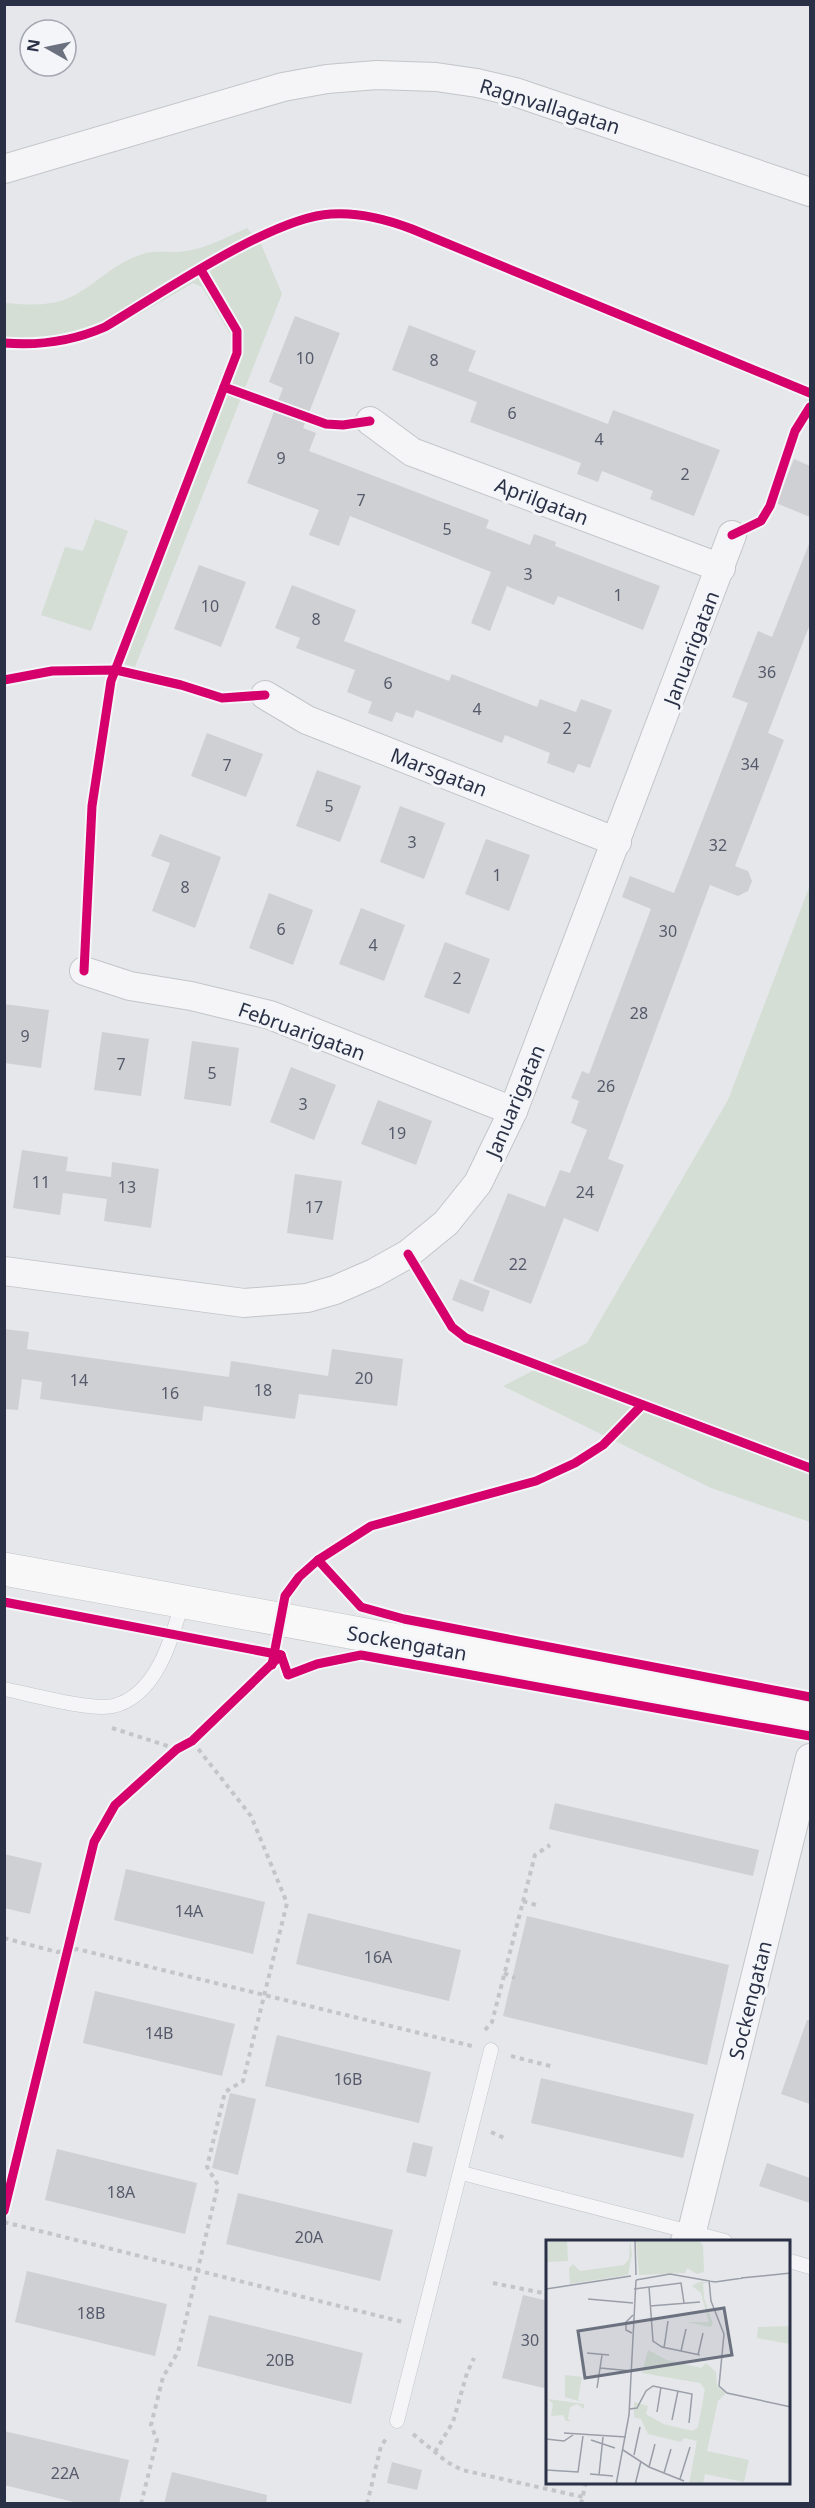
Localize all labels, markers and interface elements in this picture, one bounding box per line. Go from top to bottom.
north arrow [18,18,78,78]
text: N [21,38,45,54]
street label: Ragnvallagatan [476,72,624,140]
house number: 10 [296,347,314,369]
house number: 8 [429,349,439,371]
house number: 6 [507,402,517,424]
house number: 4 [594,428,604,450]
house number: 9 [276,447,286,469]
house number: 2 [680,463,690,485]
street label: Aprilgatan [491,471,593,531]
house number: 7 [356,489,366,511]
house number: 5 [442,518,452,540]
house number: 3 [523,563,533,585]
house number: 1 [613,584,623,606]
street label: Januarigatan [656,587,725,711]
house number: 10 [201,595,219,617]
house number: 8 [311,608,321,630]
house number: 36 [758,661,776,683]
house number: 6 [383,672,393,694]
house number: 4 [472,698,482,720]
house number: 2 [562,717,572,739]
street label: Marsgatan [387,741,491,803]
house number: 34 [741,753,759,775]
house number: 7 [222,754,232,776]
house number: 5 [324,795,334,817]
house number: 3 [407,831,417,853]
house number: 32 [709,834,727,856]
house number: 1 [492,864,502,886]
house number: 8 [180,876,190,898]
house number: 6 [276,918,286,940]
house number: 30 [659,920,677,942]
house number: 4 [368,934,378,956]
house number: 2 [452,967,462,989]
street label: Februarigatan [235,995,369,1067]
house number: 28 [630,1002,648,1024]
house number: 9 [20,1025,30,1047]
street label: Januarigatan [478,1040,551,1164]
house number: 7 [116,1053,126,1075]
house number: 5 [207,1062,217,1084]
house number: 26 [597,1075,615,1097]
house number: 3 [298,1093,308,1115]
house number: 19 [388,1122,406,1144]
house number: 11 [32,1171,50,1193]
house number: 13 [118,1176,136,1198]
house number: 24 [576,1181,594,1203]
house number: 17 [305,1196,323,1218]
house number: 22 [509,1253,527,1275]
house number: 20 [355,1367,373,1389]
house number: 14 [70,1369,88,1391]
house number: 18 [254,1379,272,1401]
house number: 16 [161,1382,179,1404]
street label: Sockengatan [345,1619,469,1667]
house number: 14A [175,1900,204,1922]
street label: Sockengatan [722,1938,778,2062]
house number: 16A [364,1946,393,1968]
house number: 14B [145,2022,173,2044]
house number: 16B [334,2068,362,2090]
house number: 18A [107,2181,136,2203]
house number: 20A [295,2226,324,2248]
inset map [546,2240,791,2484]
house number: 18B [77,2302,105,2324]
house number: 30 [521,2329,539,2351]
house number: 20B [266,2349,294,2371]
house number: 22A [51,2462,80,2484]

